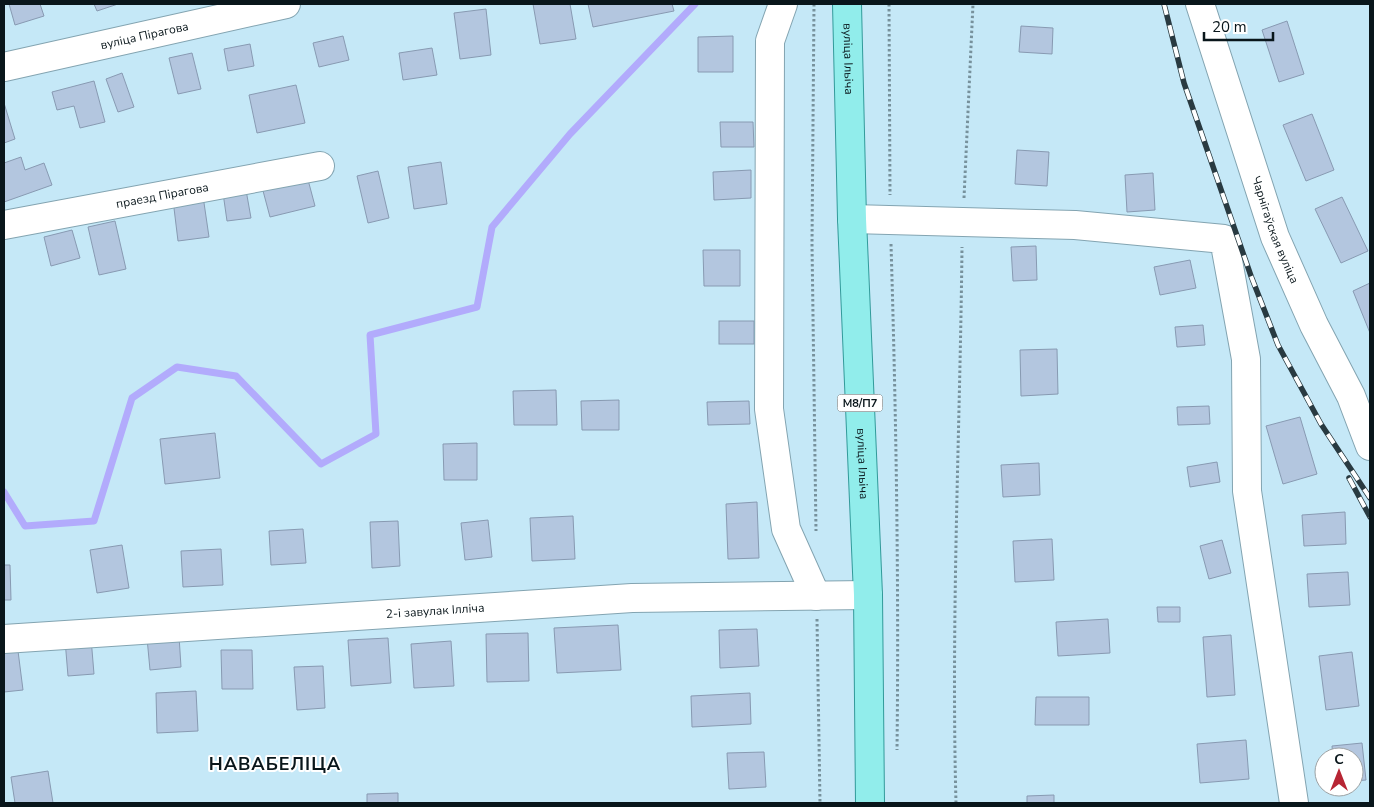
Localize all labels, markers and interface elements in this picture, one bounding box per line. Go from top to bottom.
scale bar [1204,10,1273,42]
text: 20 m [1212,17,1247,37]
street label: вуліца Пірагова [99,18,190,53]
street label: вуліца Ільіча [839,23,857,95]
street label: Чарнігаўская вуліца [1248,174,1303,286]
street label: праезд Пірагова [115,179,210,212]
road number: М8/П7 [838,394,882,412]
street label: вуліца Ільіча [853,428,872,500]
street label: 2-і завулак Ілліча [385,600,485,622]
north arrow [1314,747,1364,797]
text: С [1334,750,1344,769]
district label: НАВАБЕЛІЦА [209,752,341,776]

